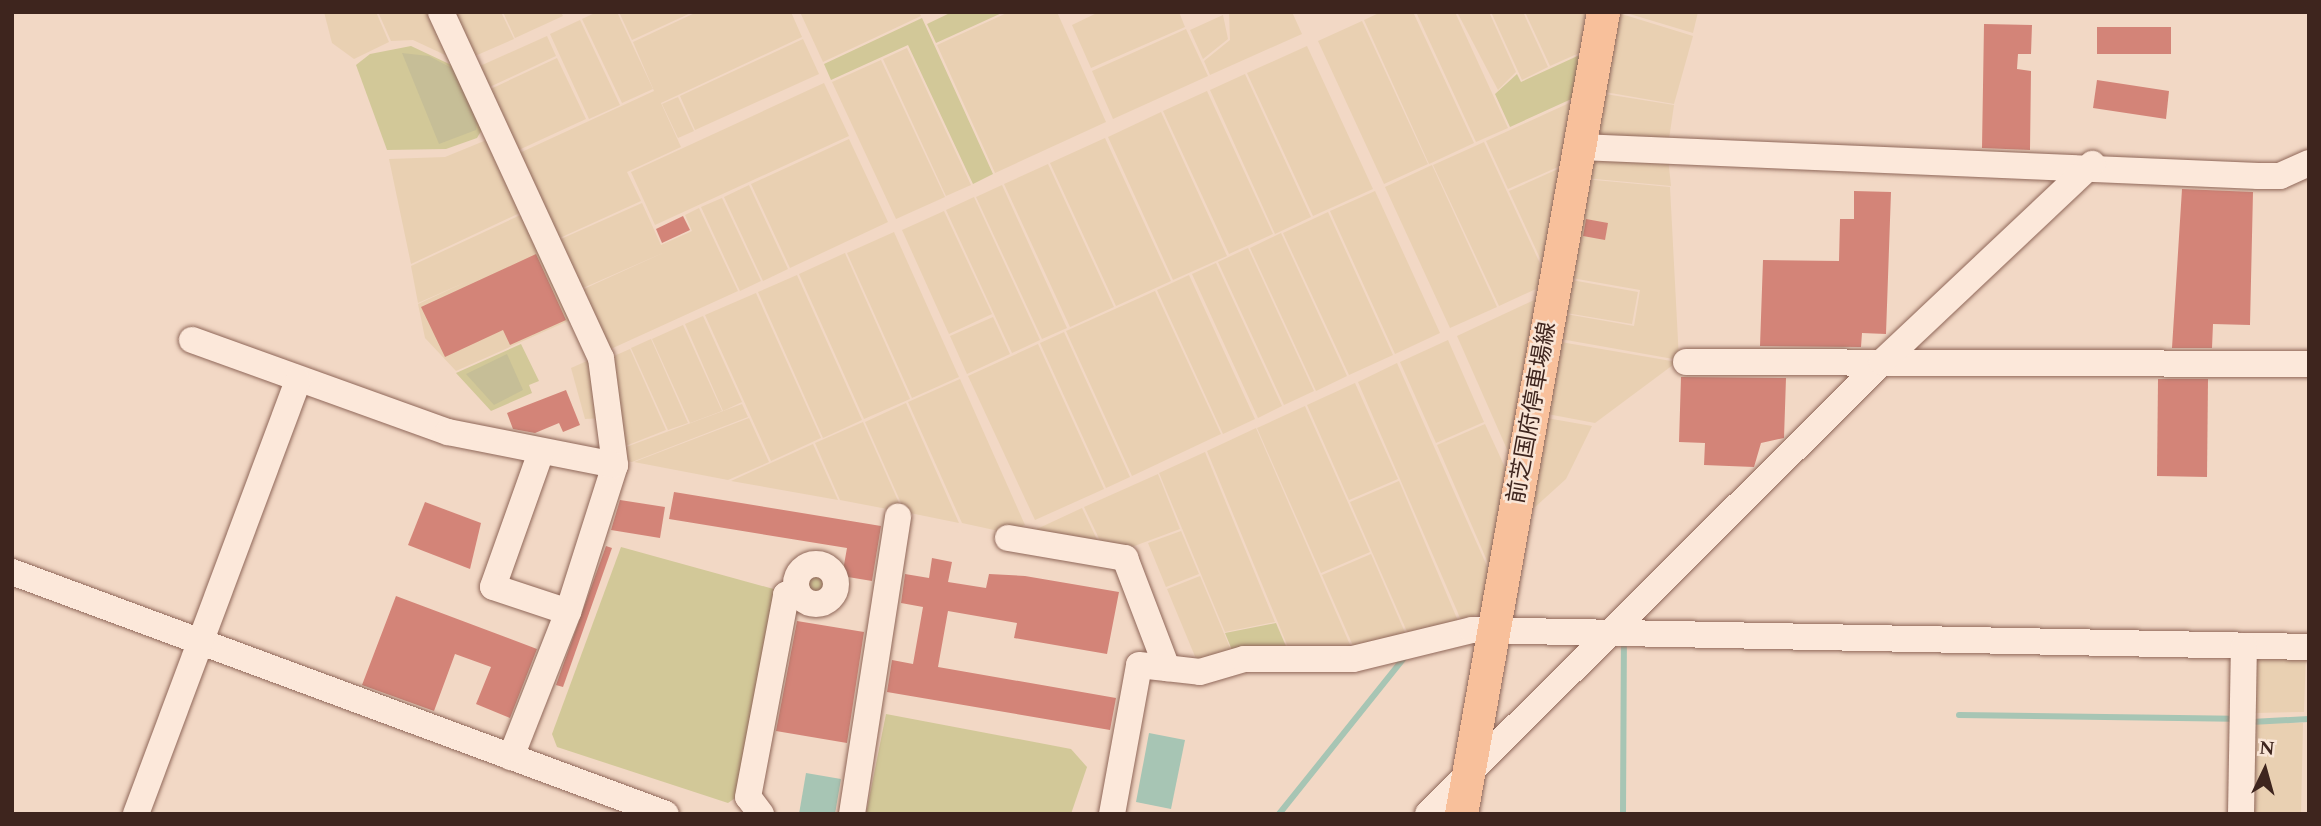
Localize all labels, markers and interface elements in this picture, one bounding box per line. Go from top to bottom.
street label: 前芝国府停車場線 [1503,320,1563,506]
text: N [2258,733,2276,764]
north arrow [2230,735,2300,805]

